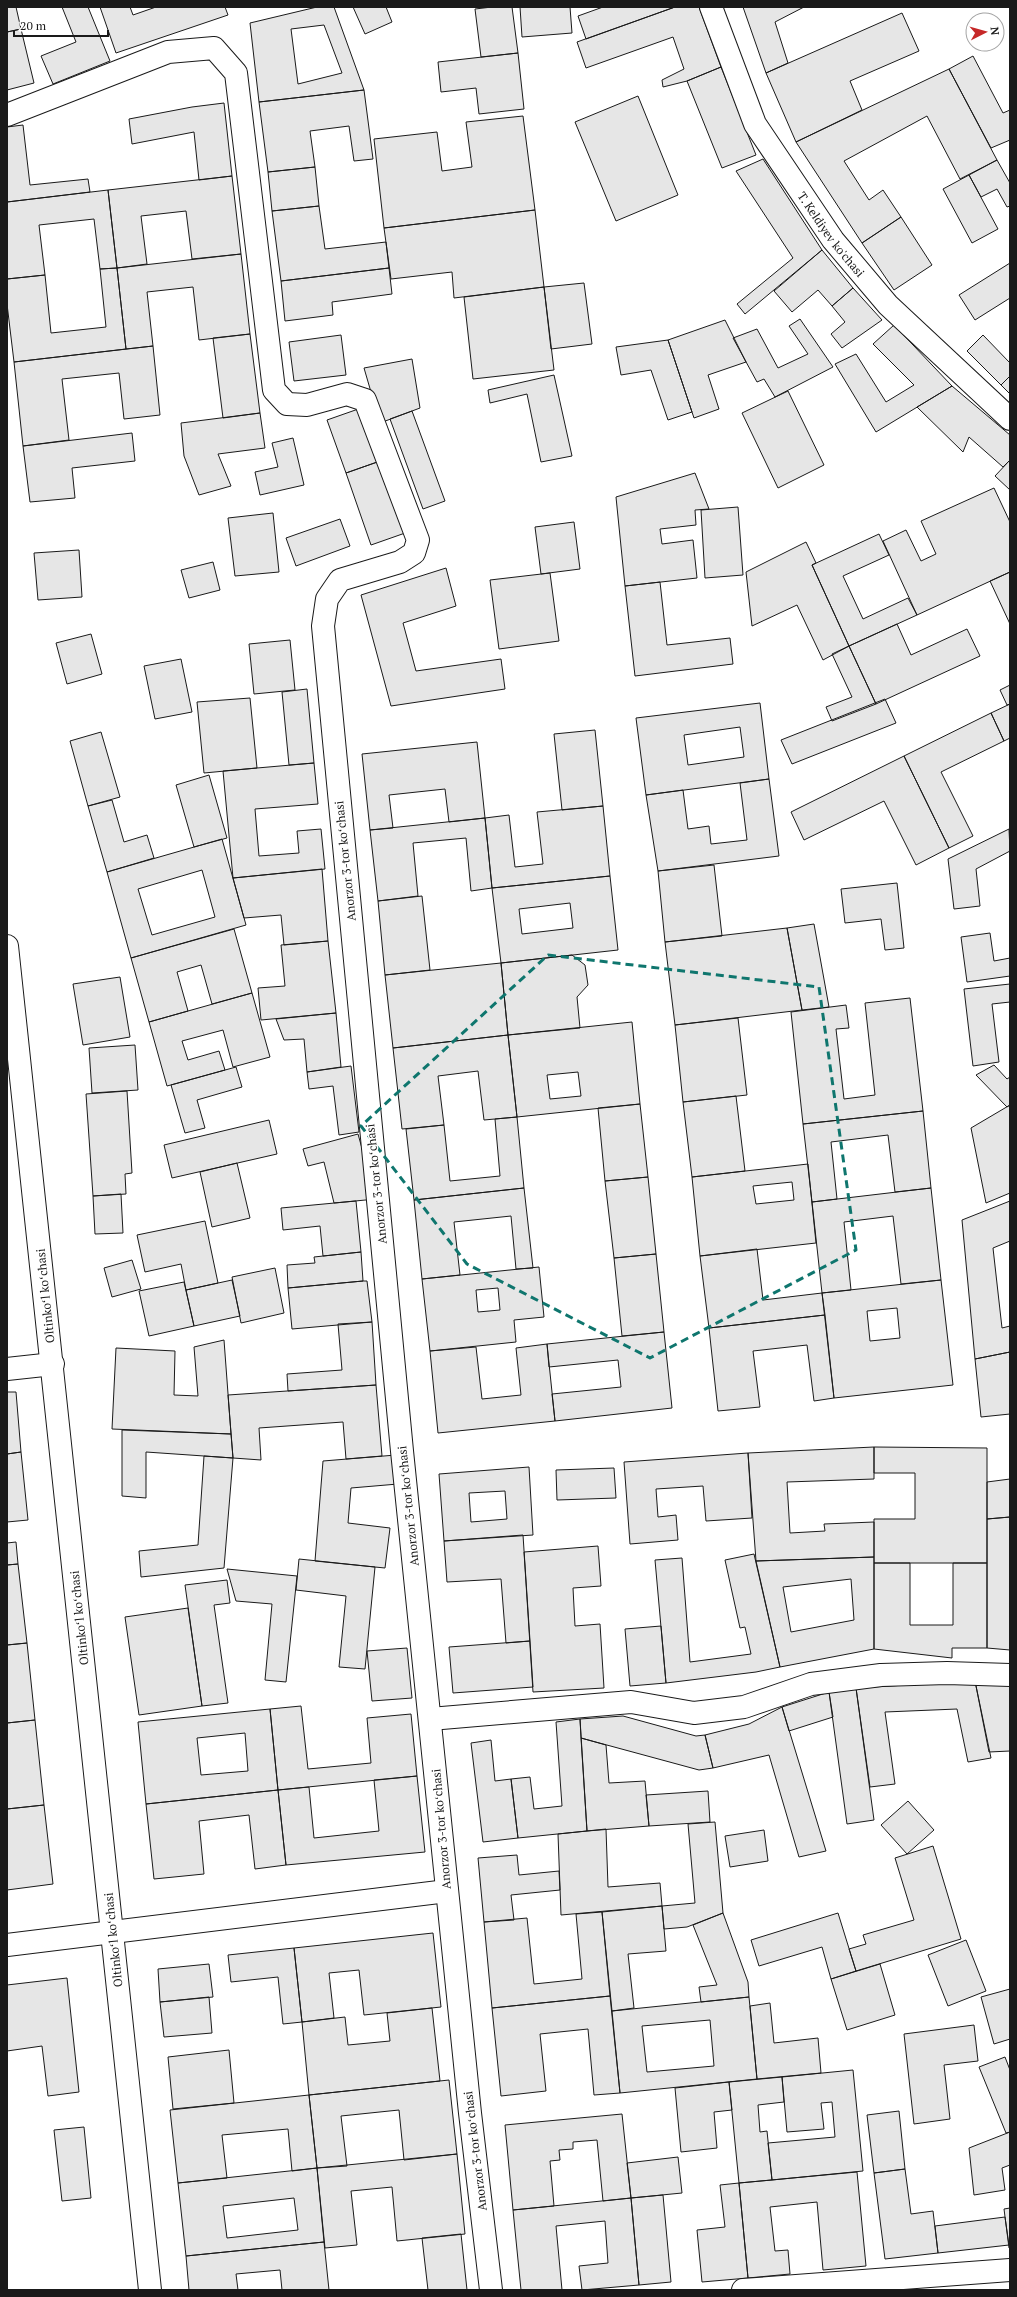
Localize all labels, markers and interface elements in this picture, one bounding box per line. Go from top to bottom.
scale bar [14,12,108,38]
north arrow [965,12,1005,52]
text: 20 m [20,18,47,33]
text: N [988,26,1002,36]
street label: T. Keldiyev ko'chasi [795,189,868,280]
street label: Anorzor 3-tor koʻchasi [331,800,359,922]
street label: Anorzor 3-tor koʻchasi [362,1123,390,1245]
street label: Oltinkoʻl koʻchasi [33,1248,57,1344]
street label: Anorzor 3-tor koʻchasi [394,1445,422,1567]
street label: Oltinkoʻl koʻchasi [67,1570,91,1666]
street label: Anorzor 3-tor koʻchasi [428,1768,454,1890]
street label: Oltinkoʻl koʻchasi [101,1892,125,1988]
street label: Anorzor 3-tor koʻchasi [460,2090,490,2212]

